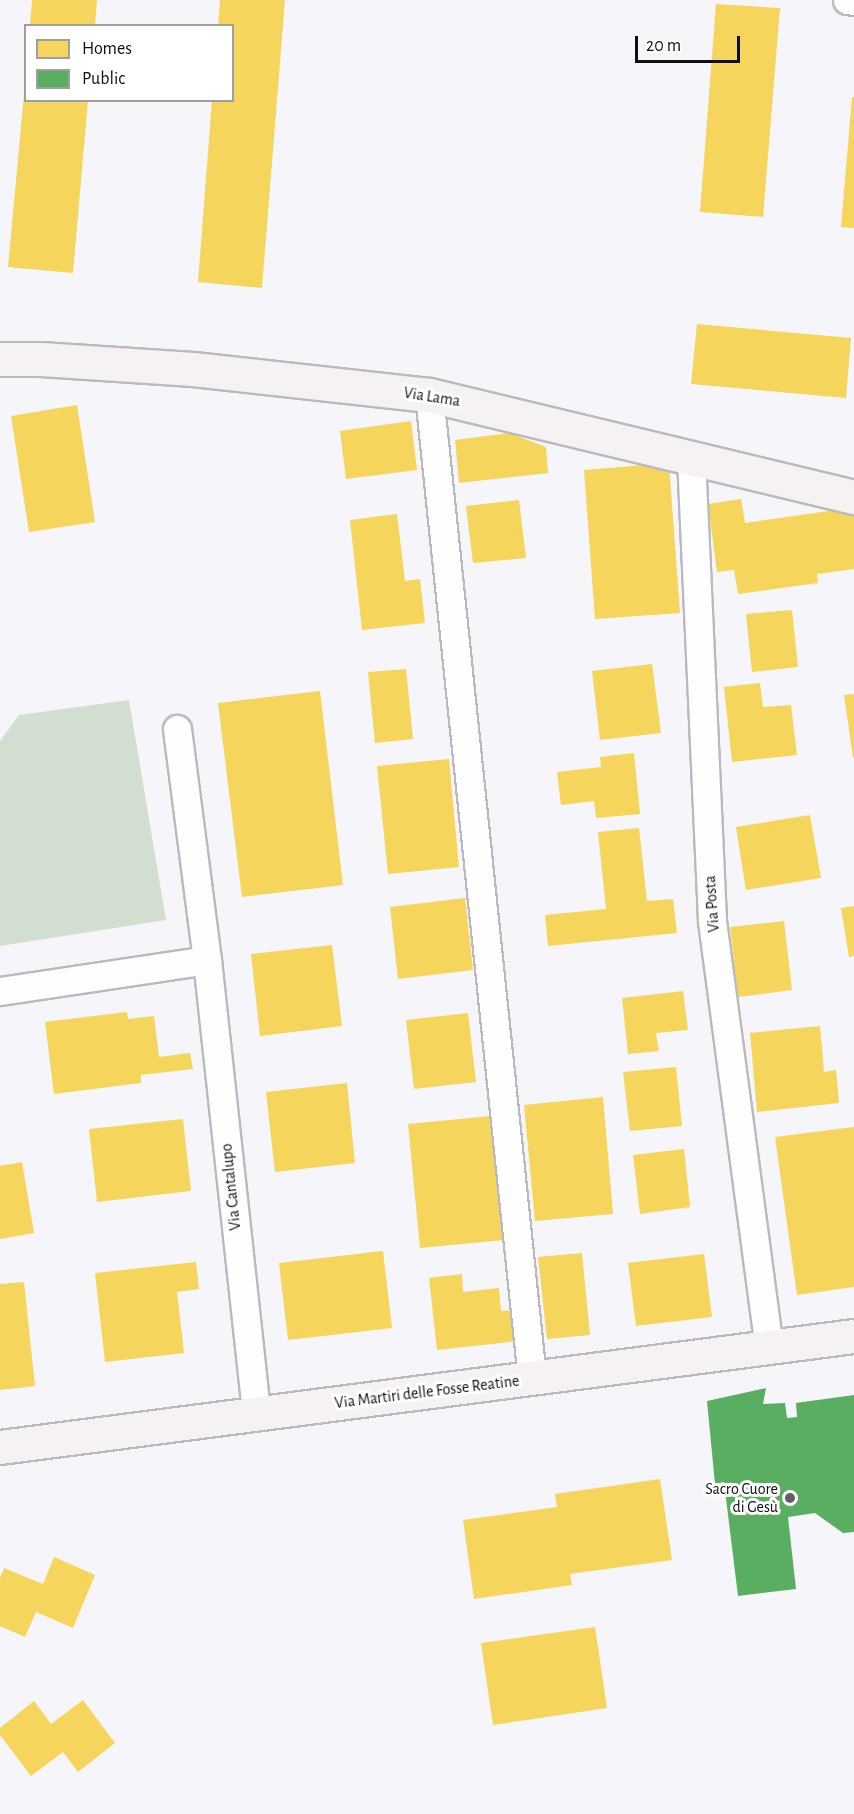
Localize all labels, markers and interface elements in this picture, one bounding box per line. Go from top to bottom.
legend [24,24,234,102]
scale bar [638,24,743,62]
text: 20 m [646,37,681,55]
text: Homes [82,40,132,58]
text: Public [82,70,125,88]
street label: Via Lama [402,383,462,411]
street label: Via Posta [700,875,724,933]
street label: Via Cantalupo [217,1143,245,1231]
street label: Via Martiri delle Fosse Reatine [334,1371,520,1413]
place label: Sacro Cuore di Gesù [705,1479,778,1517]
marker: Sacro Cuore di Gesù [783,1491,797,1505]

